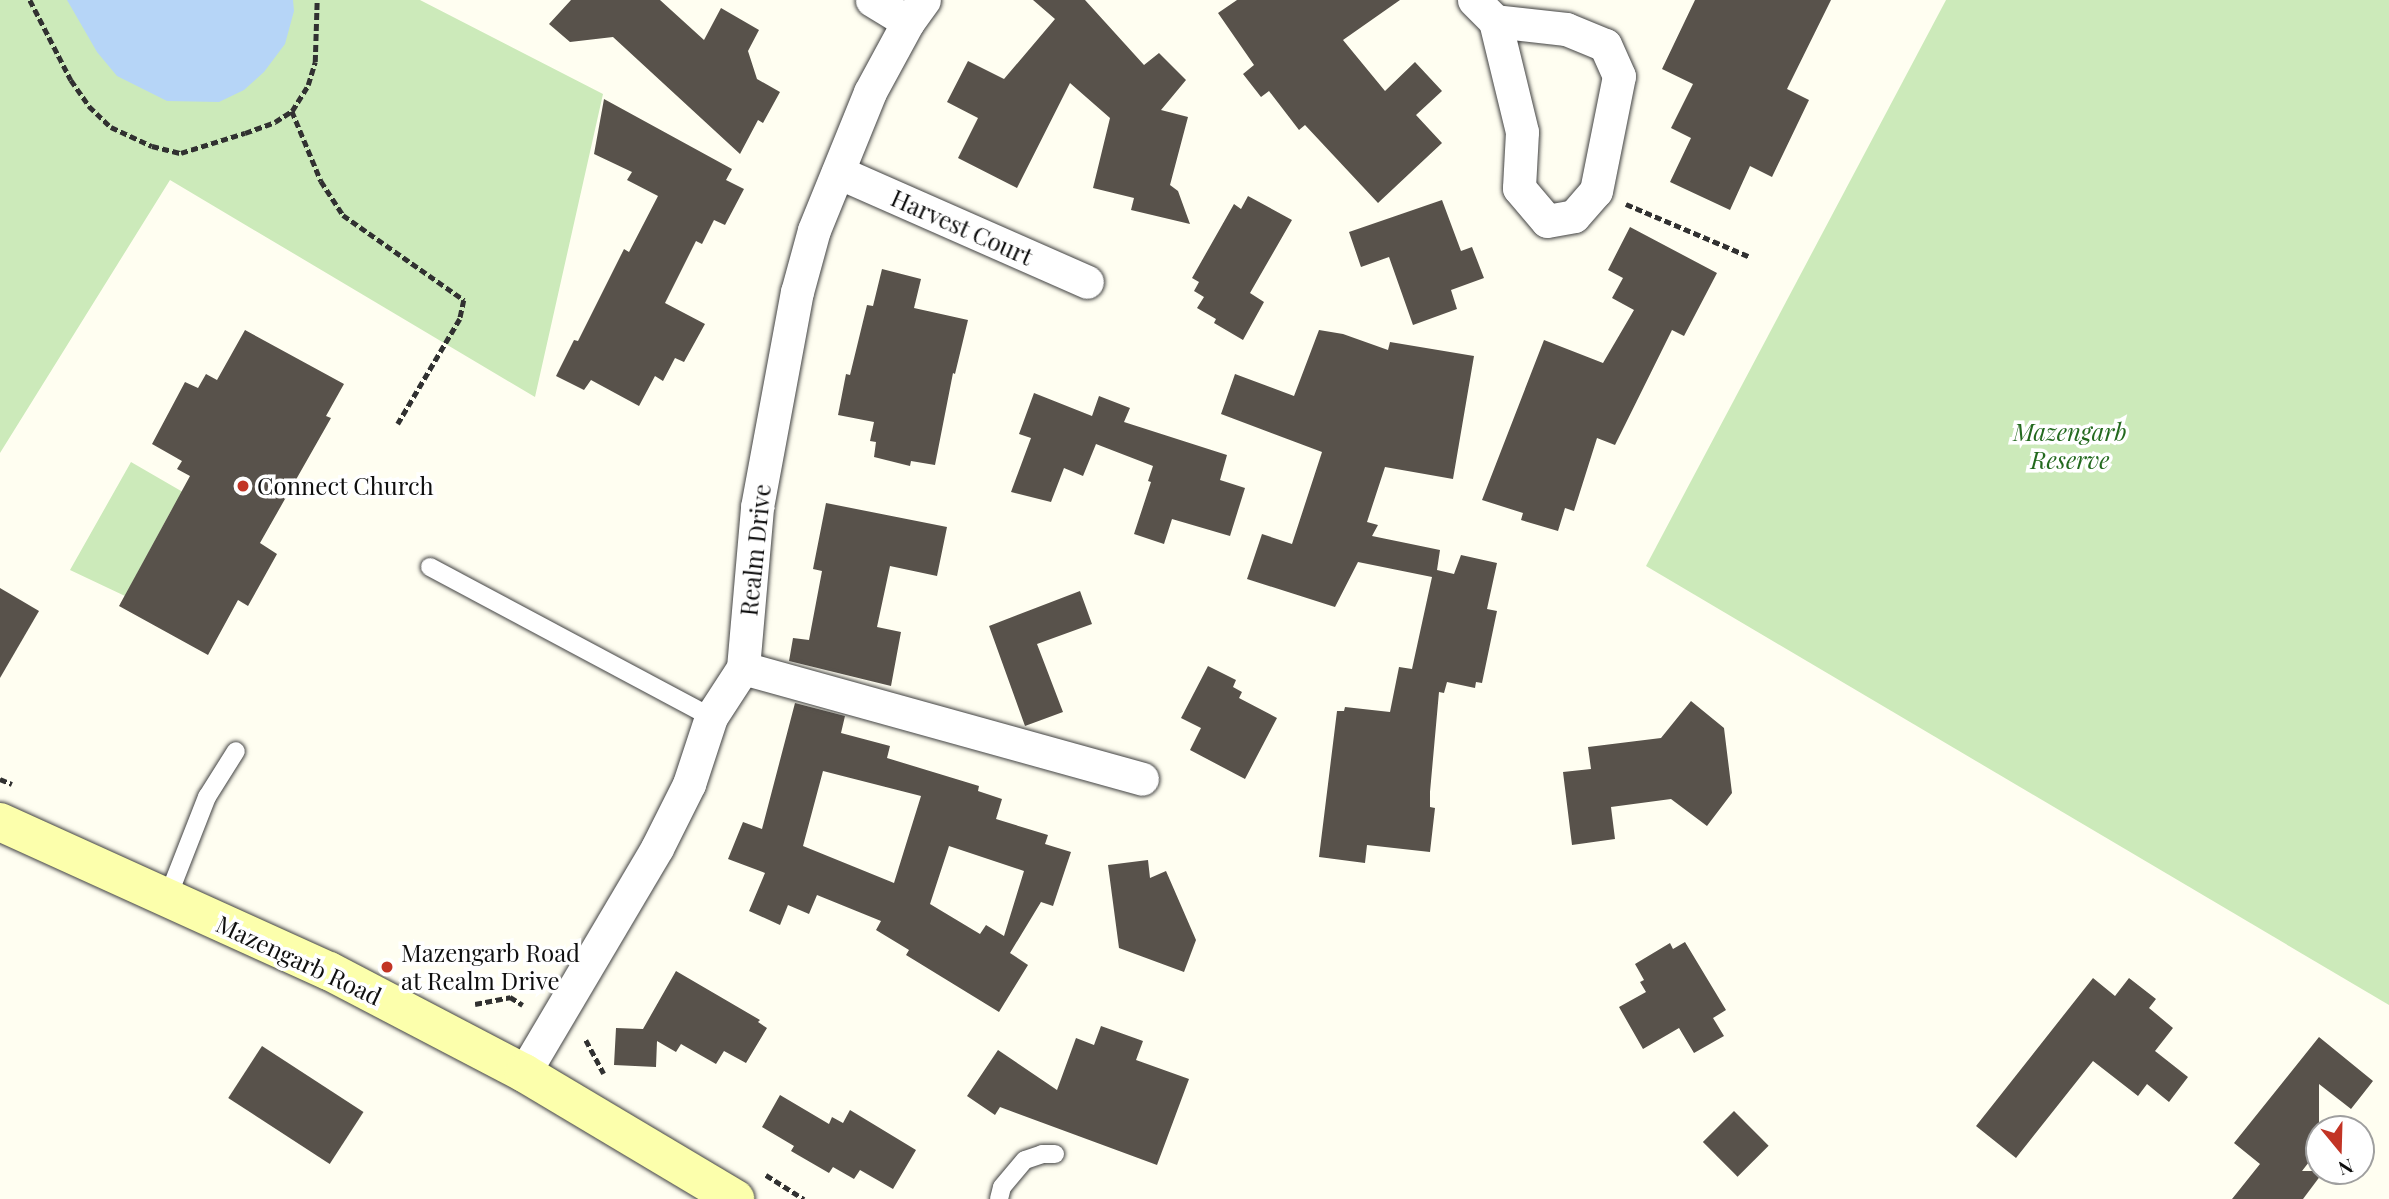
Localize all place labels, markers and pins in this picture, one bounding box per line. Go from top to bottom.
place label: Connect Church [257,472,434,500]
marker: Connect Church [235,478,251,494]
place label: Mazengarb Road at Realm Drive [401,939,580,995]
marker: Mazengarb Road at Realm Drive [379,959,395,975]

